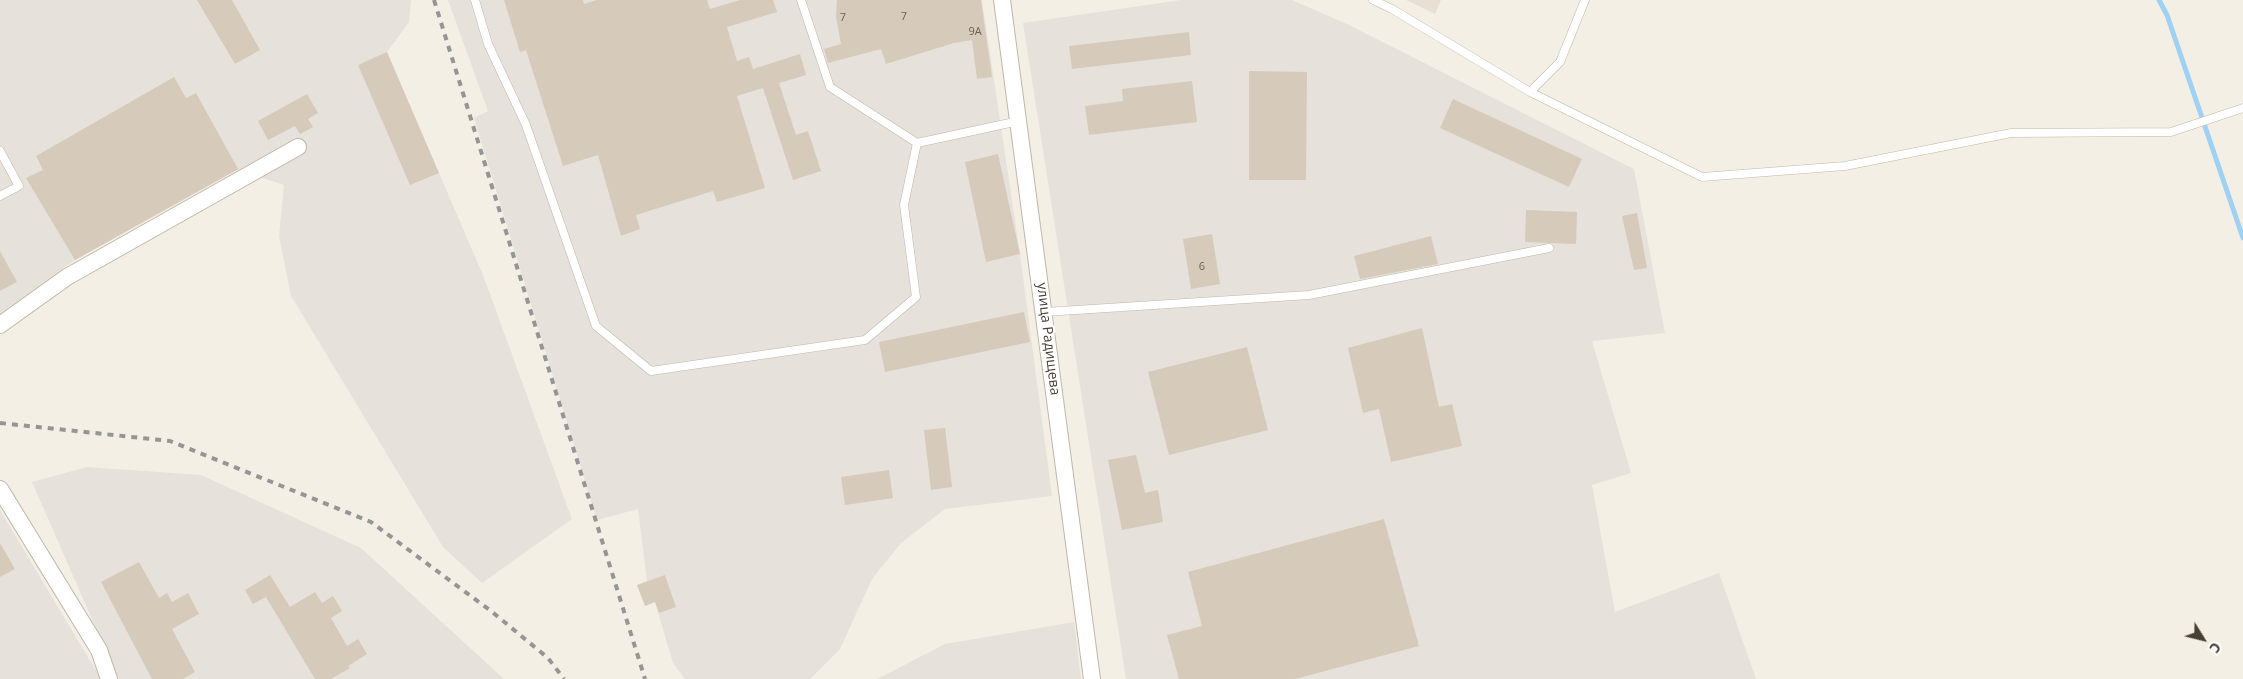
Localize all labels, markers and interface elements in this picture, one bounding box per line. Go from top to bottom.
house number: 7 [901,10,907,24]
house number: 7 [840,11,846,25]
house number: 9А [968,25,982,39]
house number: 6 [1199,260,1205,274]
street label: улица Радищева [1033,282,1063,396]
north arrow [2178,614,2228,664]
text: С [2205,639,2226,657]

